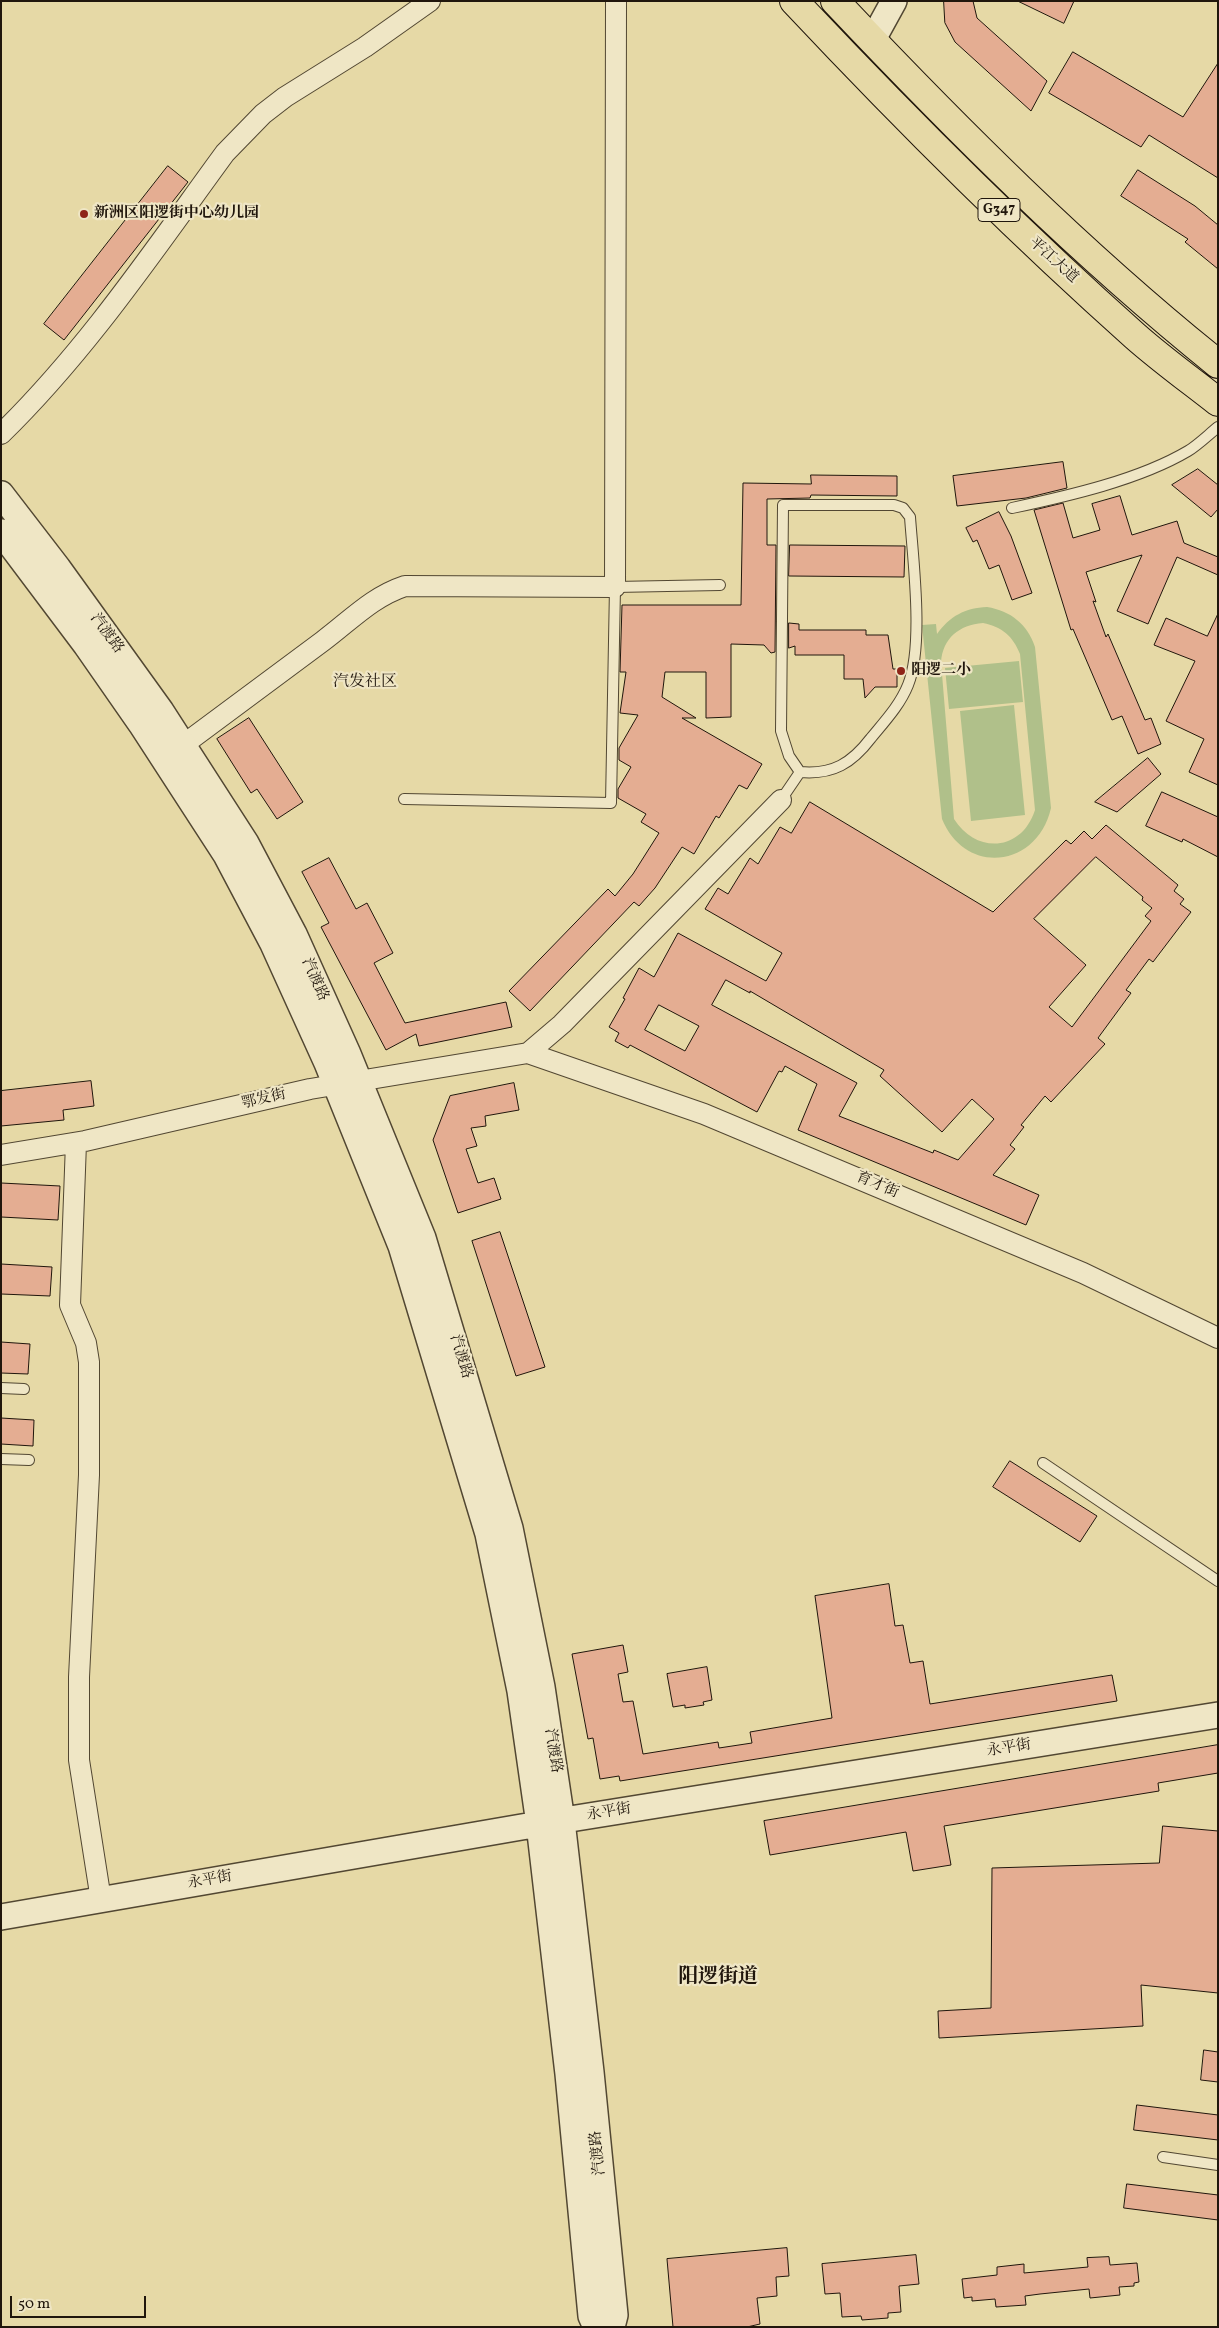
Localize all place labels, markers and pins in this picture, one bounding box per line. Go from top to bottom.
place label: 新洲区阳逻街中心幼儿园 [94,205,259,223]
marker: 新洲区阳逻街中心幼儿园 [78,208,90,220]
place label: 阳逻二小 [911,662,971,680]
marker: 阳逻二小 [895,665,907,677]

